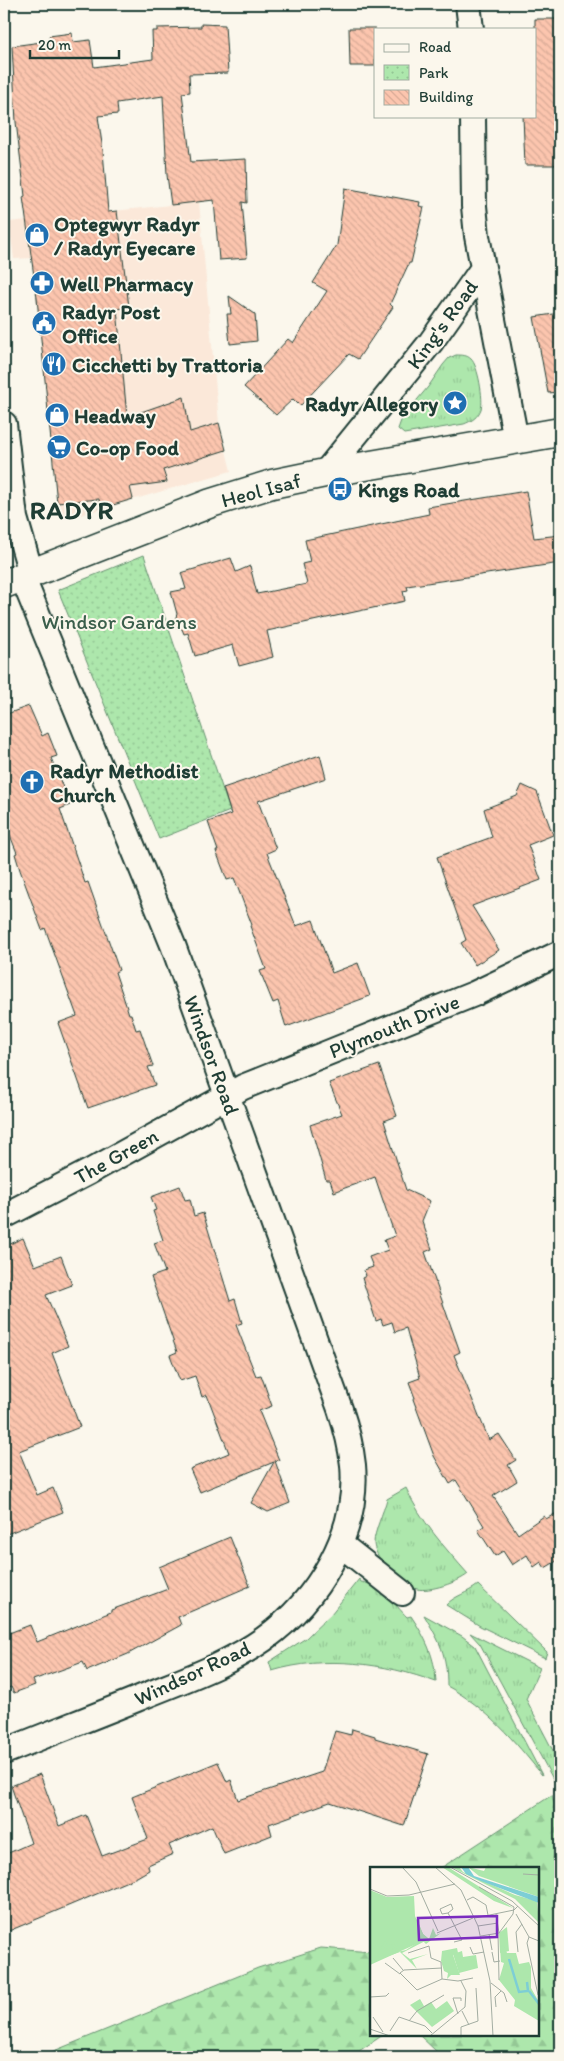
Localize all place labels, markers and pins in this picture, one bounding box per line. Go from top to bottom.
place label: Optegwyr Radyr / Radyr Eyecare [53,211,200,261]
shop icon: Optegwyr Radyr / Radyr Eyecare [24,222,50,248]
pharmacy icon: Well Pharmacy [29,270,55,296]
place label: Well Pharmacy [60,271,193,297]
place label: Radyr Post Office [62,299,160,348]
public building icon: Radyr Post Office [31,310,57,336]
restaurant icon: Cicchetti by Trattoria [41,351,67,377]
place label: Cicchetti by Trattoria [72,352,264,378]
place icon: Radyr Allegory [442,390,468,416]
place label: Radyr Allegory [305,391,438,417]
shop icon: Headway [44,402,70,428]
place label: Headway [74,403,157,429]
supermarket icon: Co-op Food [46,434,72,460]
place label: Co-op Food [76,435,179,461]
bus stop icon: Kings Road [327,476,353,502]
place label: Kings Road [358,477,460,503]
place label: Radyr Methodist Church [50,758,198,807]
church icon: Radyr Methodist Church [19,769,45,795]

